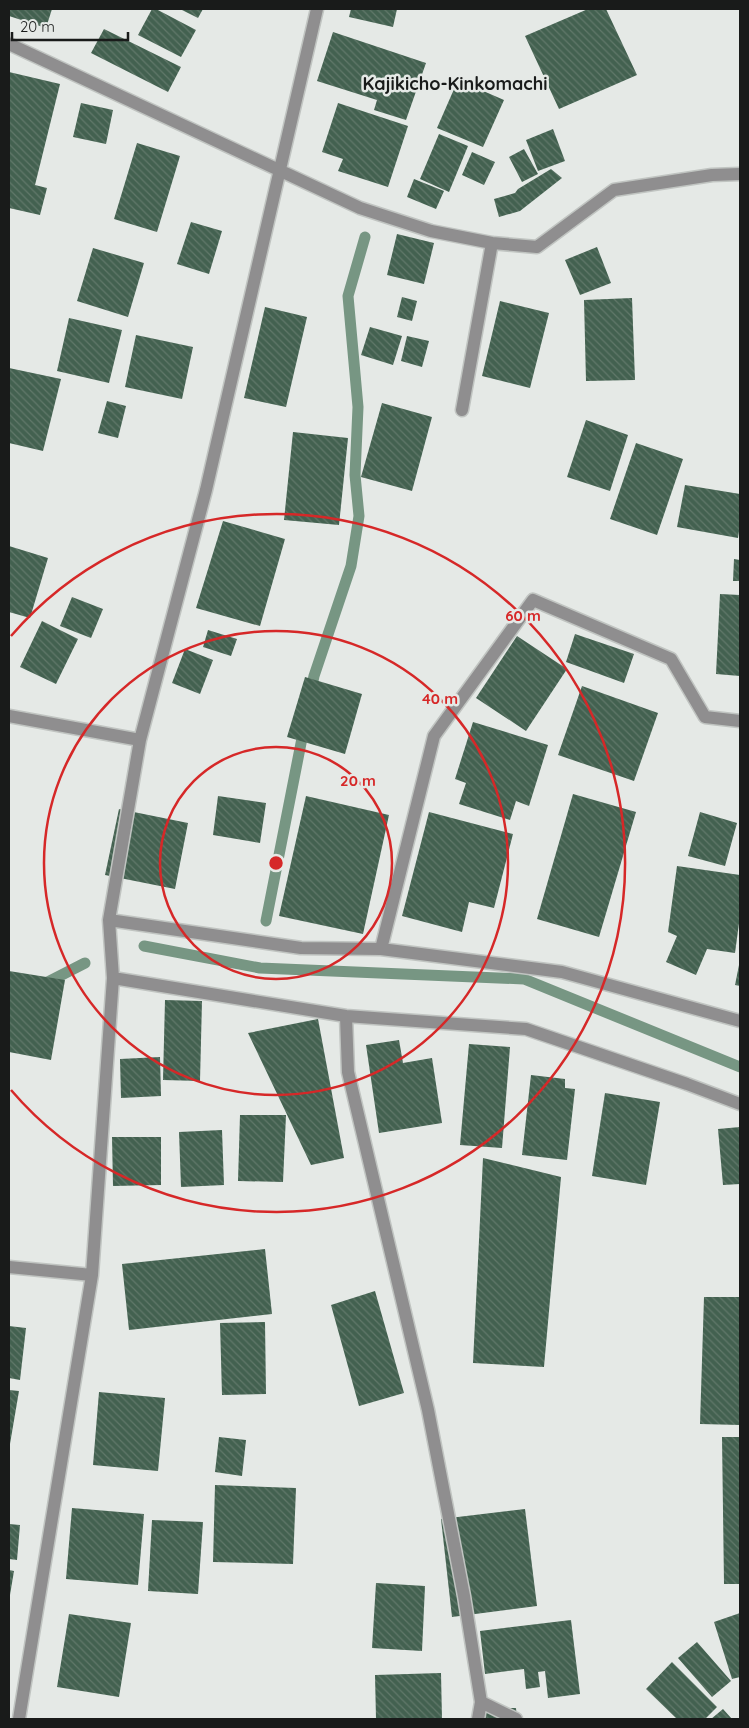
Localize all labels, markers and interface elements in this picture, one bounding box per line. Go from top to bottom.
scale bar [12,10,129,42]
text: 20 m [20,17,55,36]
district label: Kajikicho-Kinkomachi [363,72,547,95]
text: 60 m [505,606,541,625]
text: 40 m [422,689,458,708]
text: 20 m [340,771,376,790]
centre of rings [267,854,285,872]

